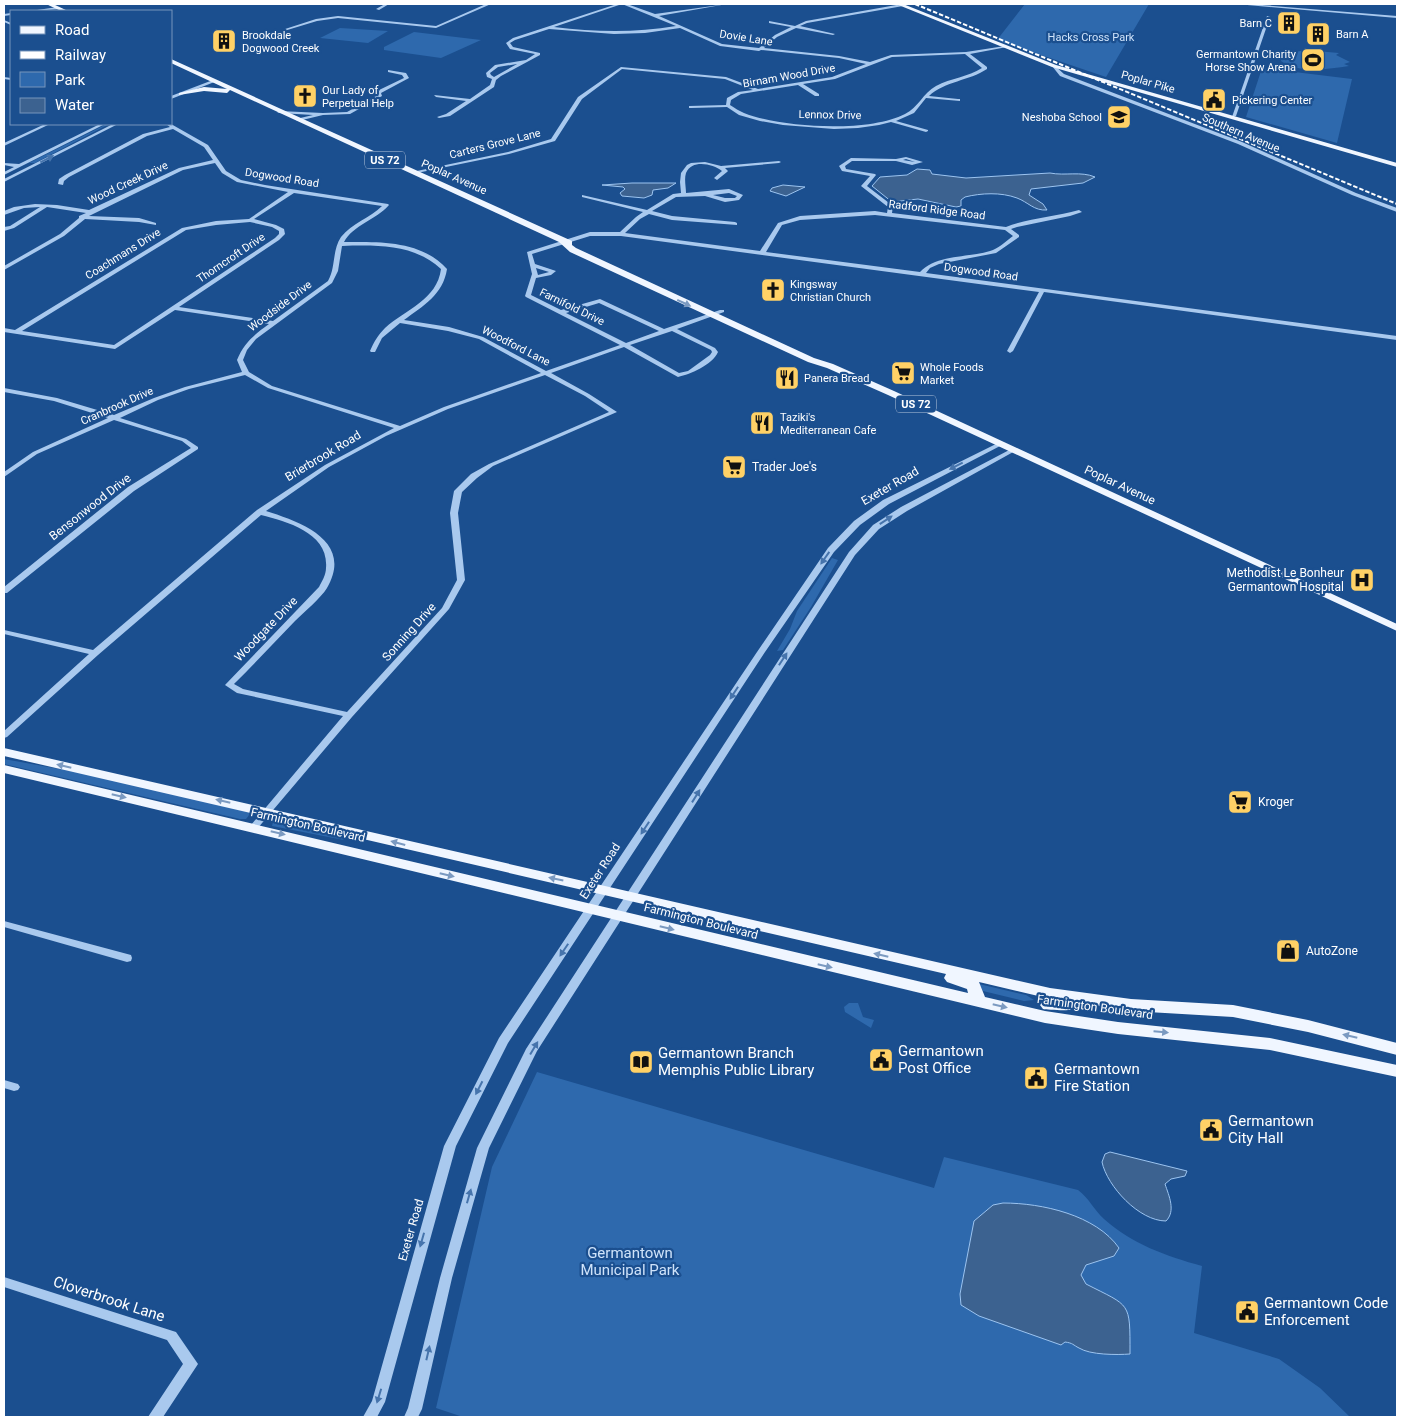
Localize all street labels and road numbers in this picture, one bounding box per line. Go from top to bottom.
street label: Dovie Lane [718,27,774,49]
street label: Birnam Wood Drive [742,61,836,91]
street label: Poplar Pike [1120,68,1177,96]
street label: Lennox Drive [798,108,862,122]
street label: Southern Avenue [1200,111,1282,155]
street label: Carters Grove Lane [448,126,542,162]
road number: US 72 [365,152,405,168]
street label: Poplar Avenue [419,157,489,197]
street label: Wood Creek Drive [86,159,170,207]
street label: Dogwood Road [244,166,320,190]
street label: Radford Ridge Road [888,198,986,222]
street label: Coachmans Drive [83,226,163,282]
street label: Thorncroft Drive [195,230,268,286]
street label: Dogwood Road [943,260,1019,284]
street label: Woodside Drive [246,278,314,334]
street label: Farnifold Drive [537,286,607,328]
street label: Woodford Lane [480,323,552,369]
street label: Cranbrook Drive [79,384,155,428]
road number: US 72 [896,396,936,412]
street label: Brierbrook Road [283,428,363,484]
street label: Poplar Avenue [1082,462,1158,508]
street label: Exeter Road [859,464,921,508]
street label: Bensonwood Drive [46,471,134,543]
street label: Woodgate Drive [232,594,300,664]
street label: Sonning Drive [379,600,439,664]
street label: Farmington Boulevard [249,805,367,845]
street label: Exeter Road [577,840,623,902]
street label: Farmington Boulevard [642,900,760,942]
street label: Farmington Boulevard [1036,992,1154,1022]
street label: Exeter Road [395,1197,427,1263]
street label: Cloverbrook Lane [51,1272,167,1326]

